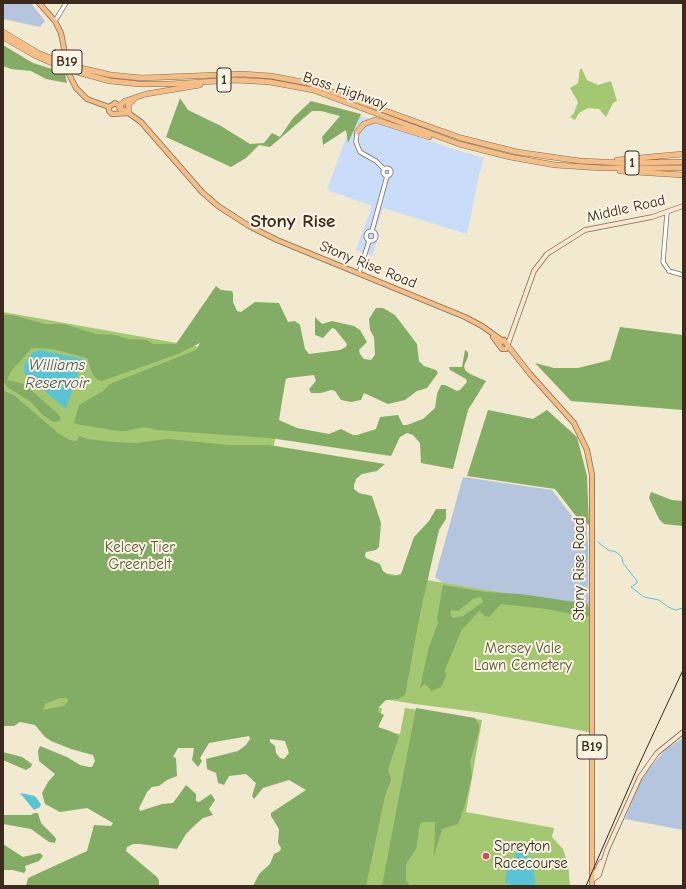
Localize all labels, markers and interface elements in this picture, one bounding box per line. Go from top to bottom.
road number: B19 [52,50,82,74]
road number: 1 [217,68,231,92]
street label: Bass Highway [301,68,389,114]
road number: 1 [625,151,639,175]
street label: Middle Road [585,191,667,227]
district label: Stony Rise [251,211,335,233]
street label: Stony Rise Road [317,237,419,293]
water label: Williams Reservoir [25,355,89,393]
street label: Stony Rise Road [571,517,589,621]
park label: Kelcey Tier Greenbelt [105,539,175,574]
park label: Mersey Vale Lawn Cemetery [474,640,572,675]
road number: B19 [577,735,607,759]
place label: Spreyton Racecourse [494,838,568,873]
marker: Spreyton Racecourse [481,851,491,861]

